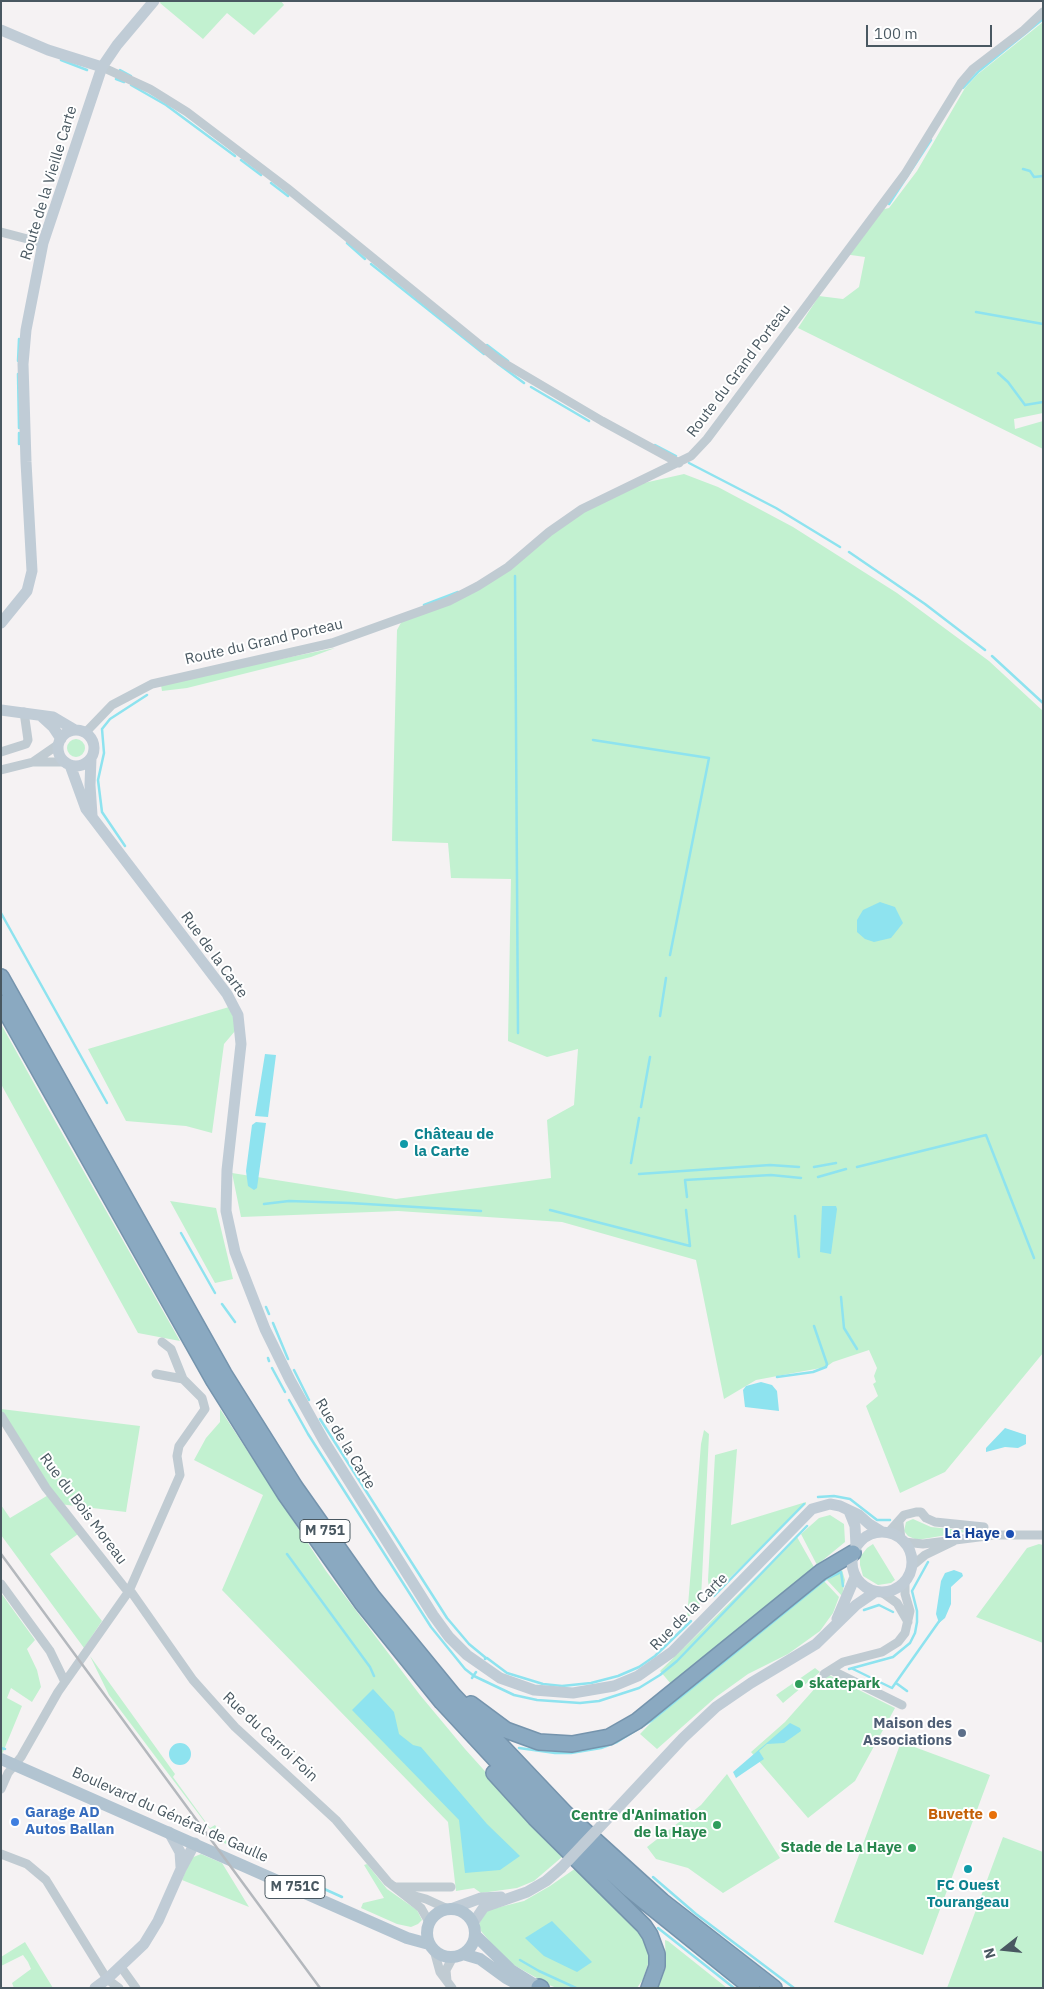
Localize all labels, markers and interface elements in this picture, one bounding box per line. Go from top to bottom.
scale bar [869,15,995,47]
text: 100 m [874,24,918,43]
street label: Route de la Vieille Carte [17,104,81,262]
street label: Route du Grand Porteau [683,301,795,441]
street label: Route du Grand Porteau [183,615,345,669]
street label: Rue de la Carte [177,908,251,1002]
place label: Château de la Carte [414,1126,494,1161]
marker: Château de la Carte [398,1138,410,1150]
street label: Rue de la Carte [311,1396,379,1492]
street label: Rue du Bois Moreau [35,1450,131,1568]
road number: M 751 [300,1520,350,1542]
place label: La Haye [944,1525,1000,1543]
marker: La Haye [1004,1528,1016,1540]
street label: Rue de la Carte [646,1569,732,1655]
place label: skatepark [809,1675,880,1693]
marker: skatepark [793,1678,805,1690]
street label: Rue du Carroi Foin [219,1688,321,1786]
place label: Maison des Associations [863,1715,952,1750]
marker: Maison des Associations [956,1727,968,1739]
street label: Boulevard du Général de Gaulle [69,1763,271,1867]
place label: Garage AD Autos Ballan [25,1804,114,1839]
place label: Buvette [928,1806,983,1824]
place label: Centre d'Animation de la Haye [571,1807,707,1842]
marker: Buvette [987,1809,999,1821]
marker: Garage AD Autos Ballan [9,1816,21,1828]
marker: Centre d'Animation de la Haye [711,1819,723,1831]
place label: Stade de La Haye [781,1839,902,1857]
marker: Stade de La Haye [906,1842,918,1854]
marker: FC Ouest Tourangeau [962,1863,974,1875]
road number: M 751C [265,1875,325,1898]
place label: FC Ouest Tourangeau [927,1877,1009,1912]
north arrow [979,1924,1029,1974]
text: N [980,1946,1000,1960]

